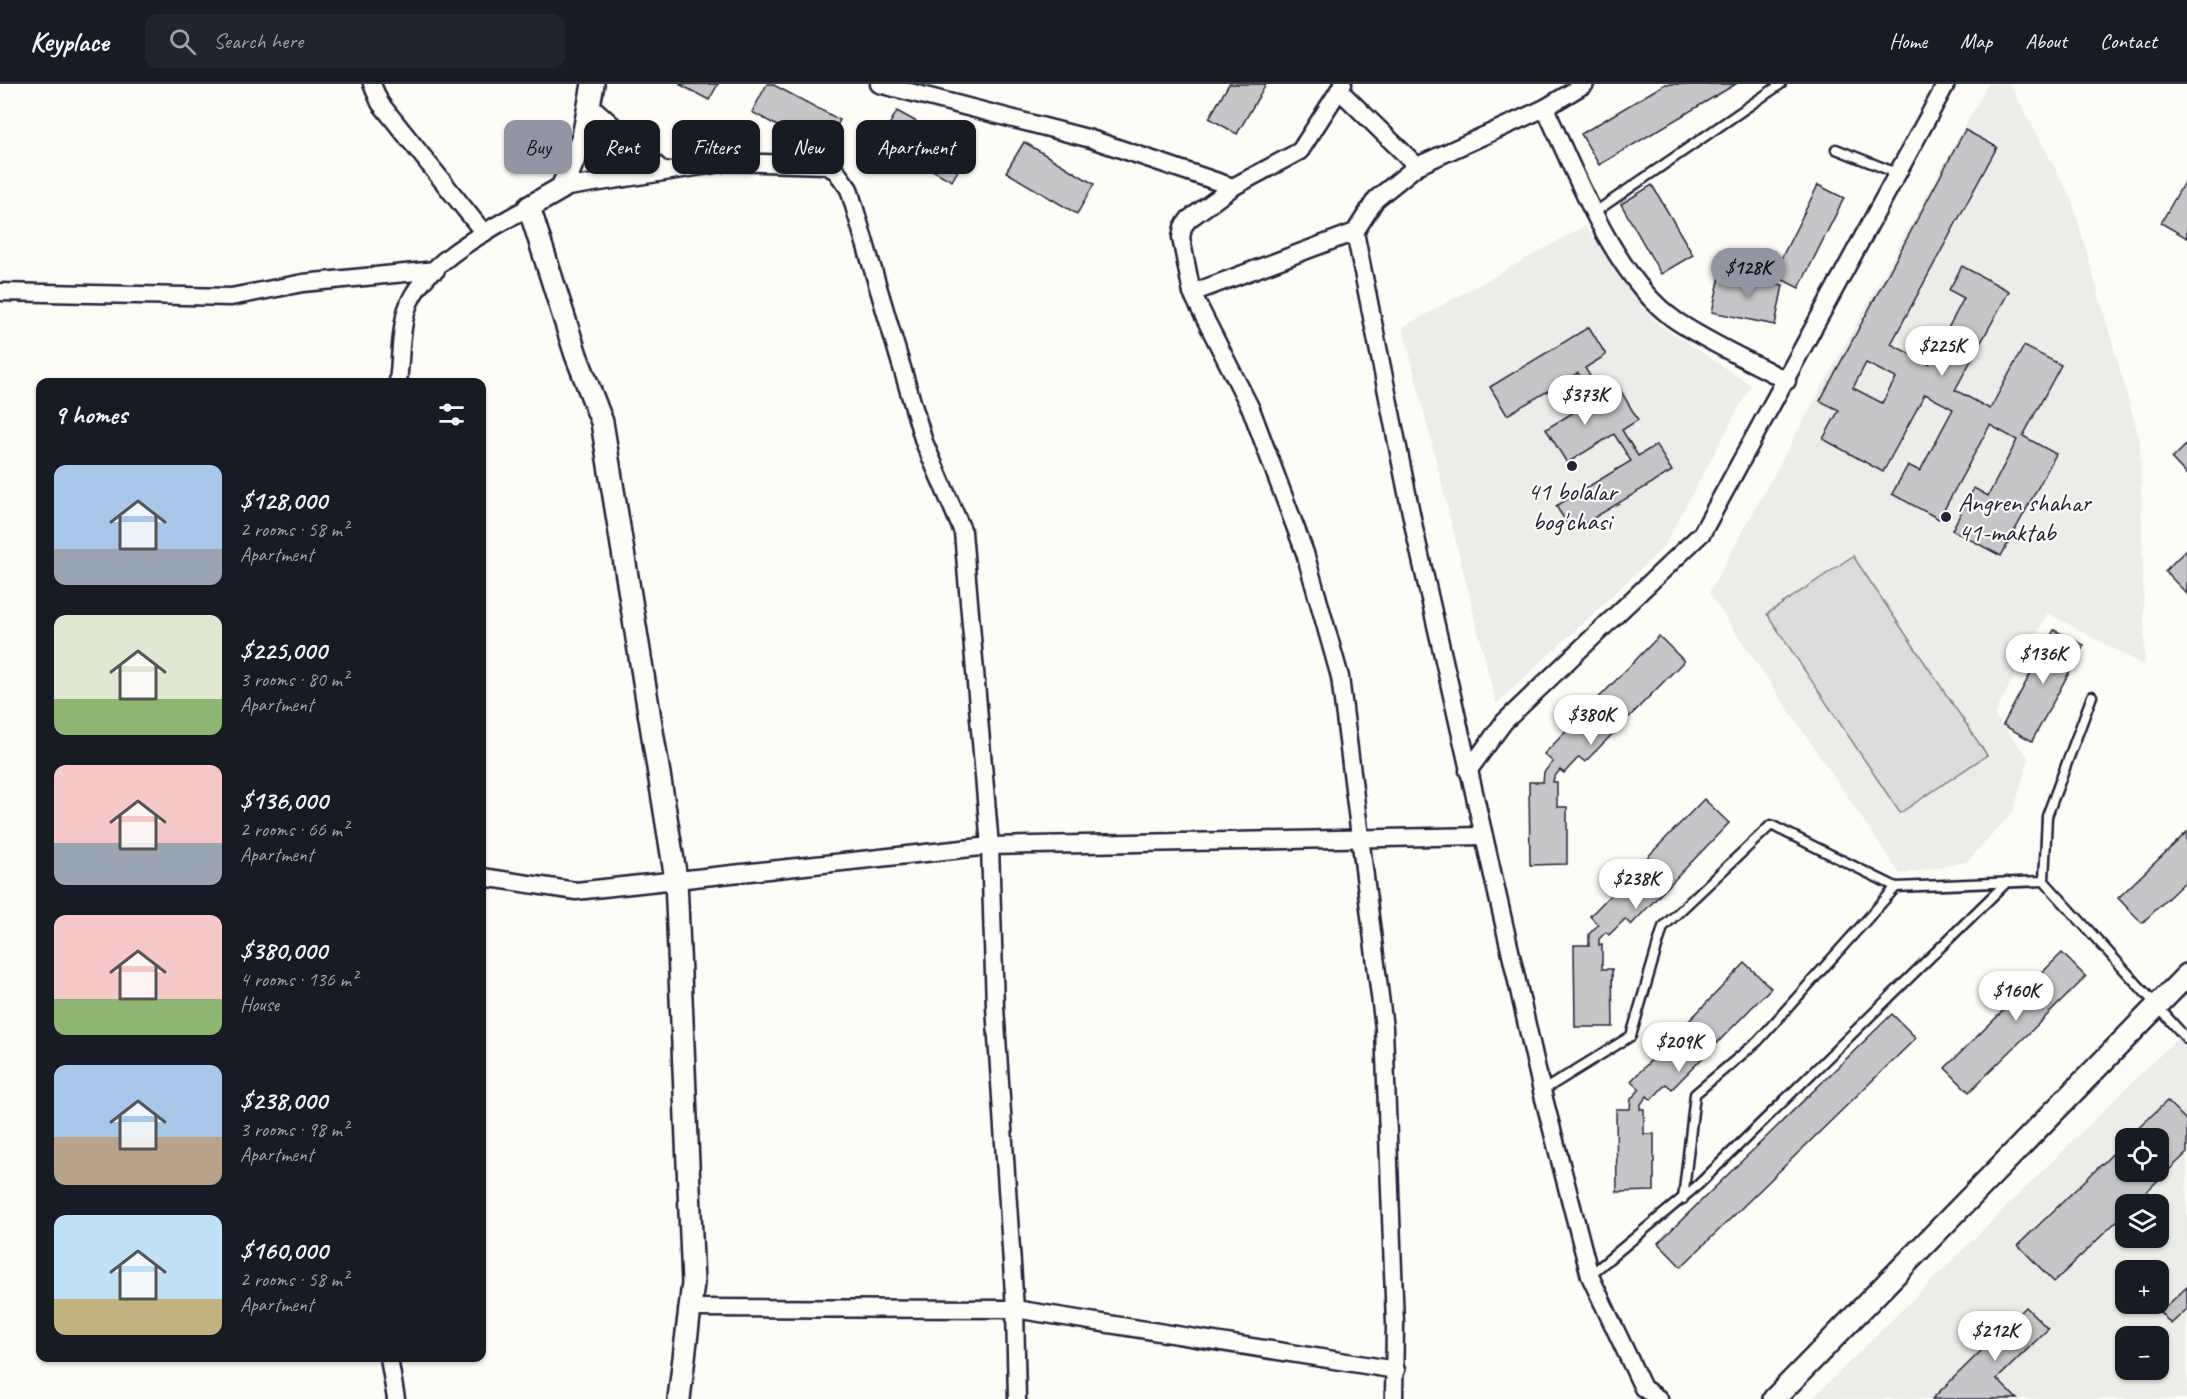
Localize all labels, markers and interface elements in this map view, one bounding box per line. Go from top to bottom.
search box [145,14,565,68]
text: Keyplace [30,24,109,59]
icon: search [166,25,199,58]
text: Search here [214,27,303,55]
text: Home [1889,28,1927,54]
text: Map [1960,28,1992,54]
text: About [2025,28,2067,54]
text: Contact [2100,28,2157,54]
chip: Buy [504,120,572,174]
chip: Rent [584,120,660,174]
chip: Filters [672,120,760,174]
chip: New [772,120,844,174]
chip: Apartment [856,120,976,174]
pin: $128K [1706,248,1790,299]
text: $128K [1725,255,1771,280]
pin: $225K [1900,326,1984,377]
text: $225K [1919,333,1965,358]
pin: $373K [1543,375,1627,426]
text: $373K [1562,382,1608,407]
text: 9 homes [54,398,127,431]
icon: filters [435,398,468,431]
marker: 41 bolalar bog'chasi [1565,459,1579,473]
place label: 41 bolalar bog'chasi [1527,475,1619,538]
text: $128,000 [240,484,327,517]
place label: Angren shahar 41-maktab [1958,486,2092,549]
icon: home [102,489,174,561]
marker: Angren shahar 41-maktab [1939,510,1953,524]
text: 2 rooms · 58 m² [240,517,348,542]
text: Apartment [240,542,313,567]
text: $225,000 [240,634,327,667]
pin: $136K [2001,634,2085,685]
icon: home [102,639,174,711]
text: $136K [2020,641,2066,666]
text: 3 rooms · 80 m² [240,667,348,692]
text: Apartment [240,692,313,717]
pin: $380K [1549,695,1633,746]
text: $380K [1568,702,1614,727]
text: $136,000 [240,784,328,817]
icon: home [102,789,174,861]
text: 2 rooms · 66 m² [240,817,348,842]
text: Apartment [240,842,313,867]
pin: $238K [1594,859,1678,910]
text: $238K [1613,866,1659,891]
text: $380,000 [240,934,327,967]
icon: home [102,939,174,1011]
text: 4 rooms · 136 m² [240,967,357,992]
pin: $160K [1974,971,2058,1022]
text: $160K [1993,978,2039,1003]
text: House [240,992,279,1017]
pin: $209K [1637,1022,1721,1073]
text: $209K [1656,1029,1702,1054]
text: $238,000 [240,1084,327,1117]
icon: home [102,1089,174,1161]
text: 3 rooms · 98 m² [240,1117,348,1142]
map controls [2115,1128,2169,1380]
button: locate [2115,1128,2169,1182]
text: Apartment [240,1142,313,1167]
button: layers [2115,1194,2169,1248]
text: $160,000 [240,1234,328,1267]
icon: home [102,1239,174,1311]
button: + [2115,1260,2169,1314]
text: 2 rooms · 58 m² [240,1267,348,1292]
text: Apartment [240,1292,313,1317]
pin: $212K [1953,1311,2037,1362]
text: $212K [1972,1318,2018,1343]
button: − [2115,1326,2169,1380]

